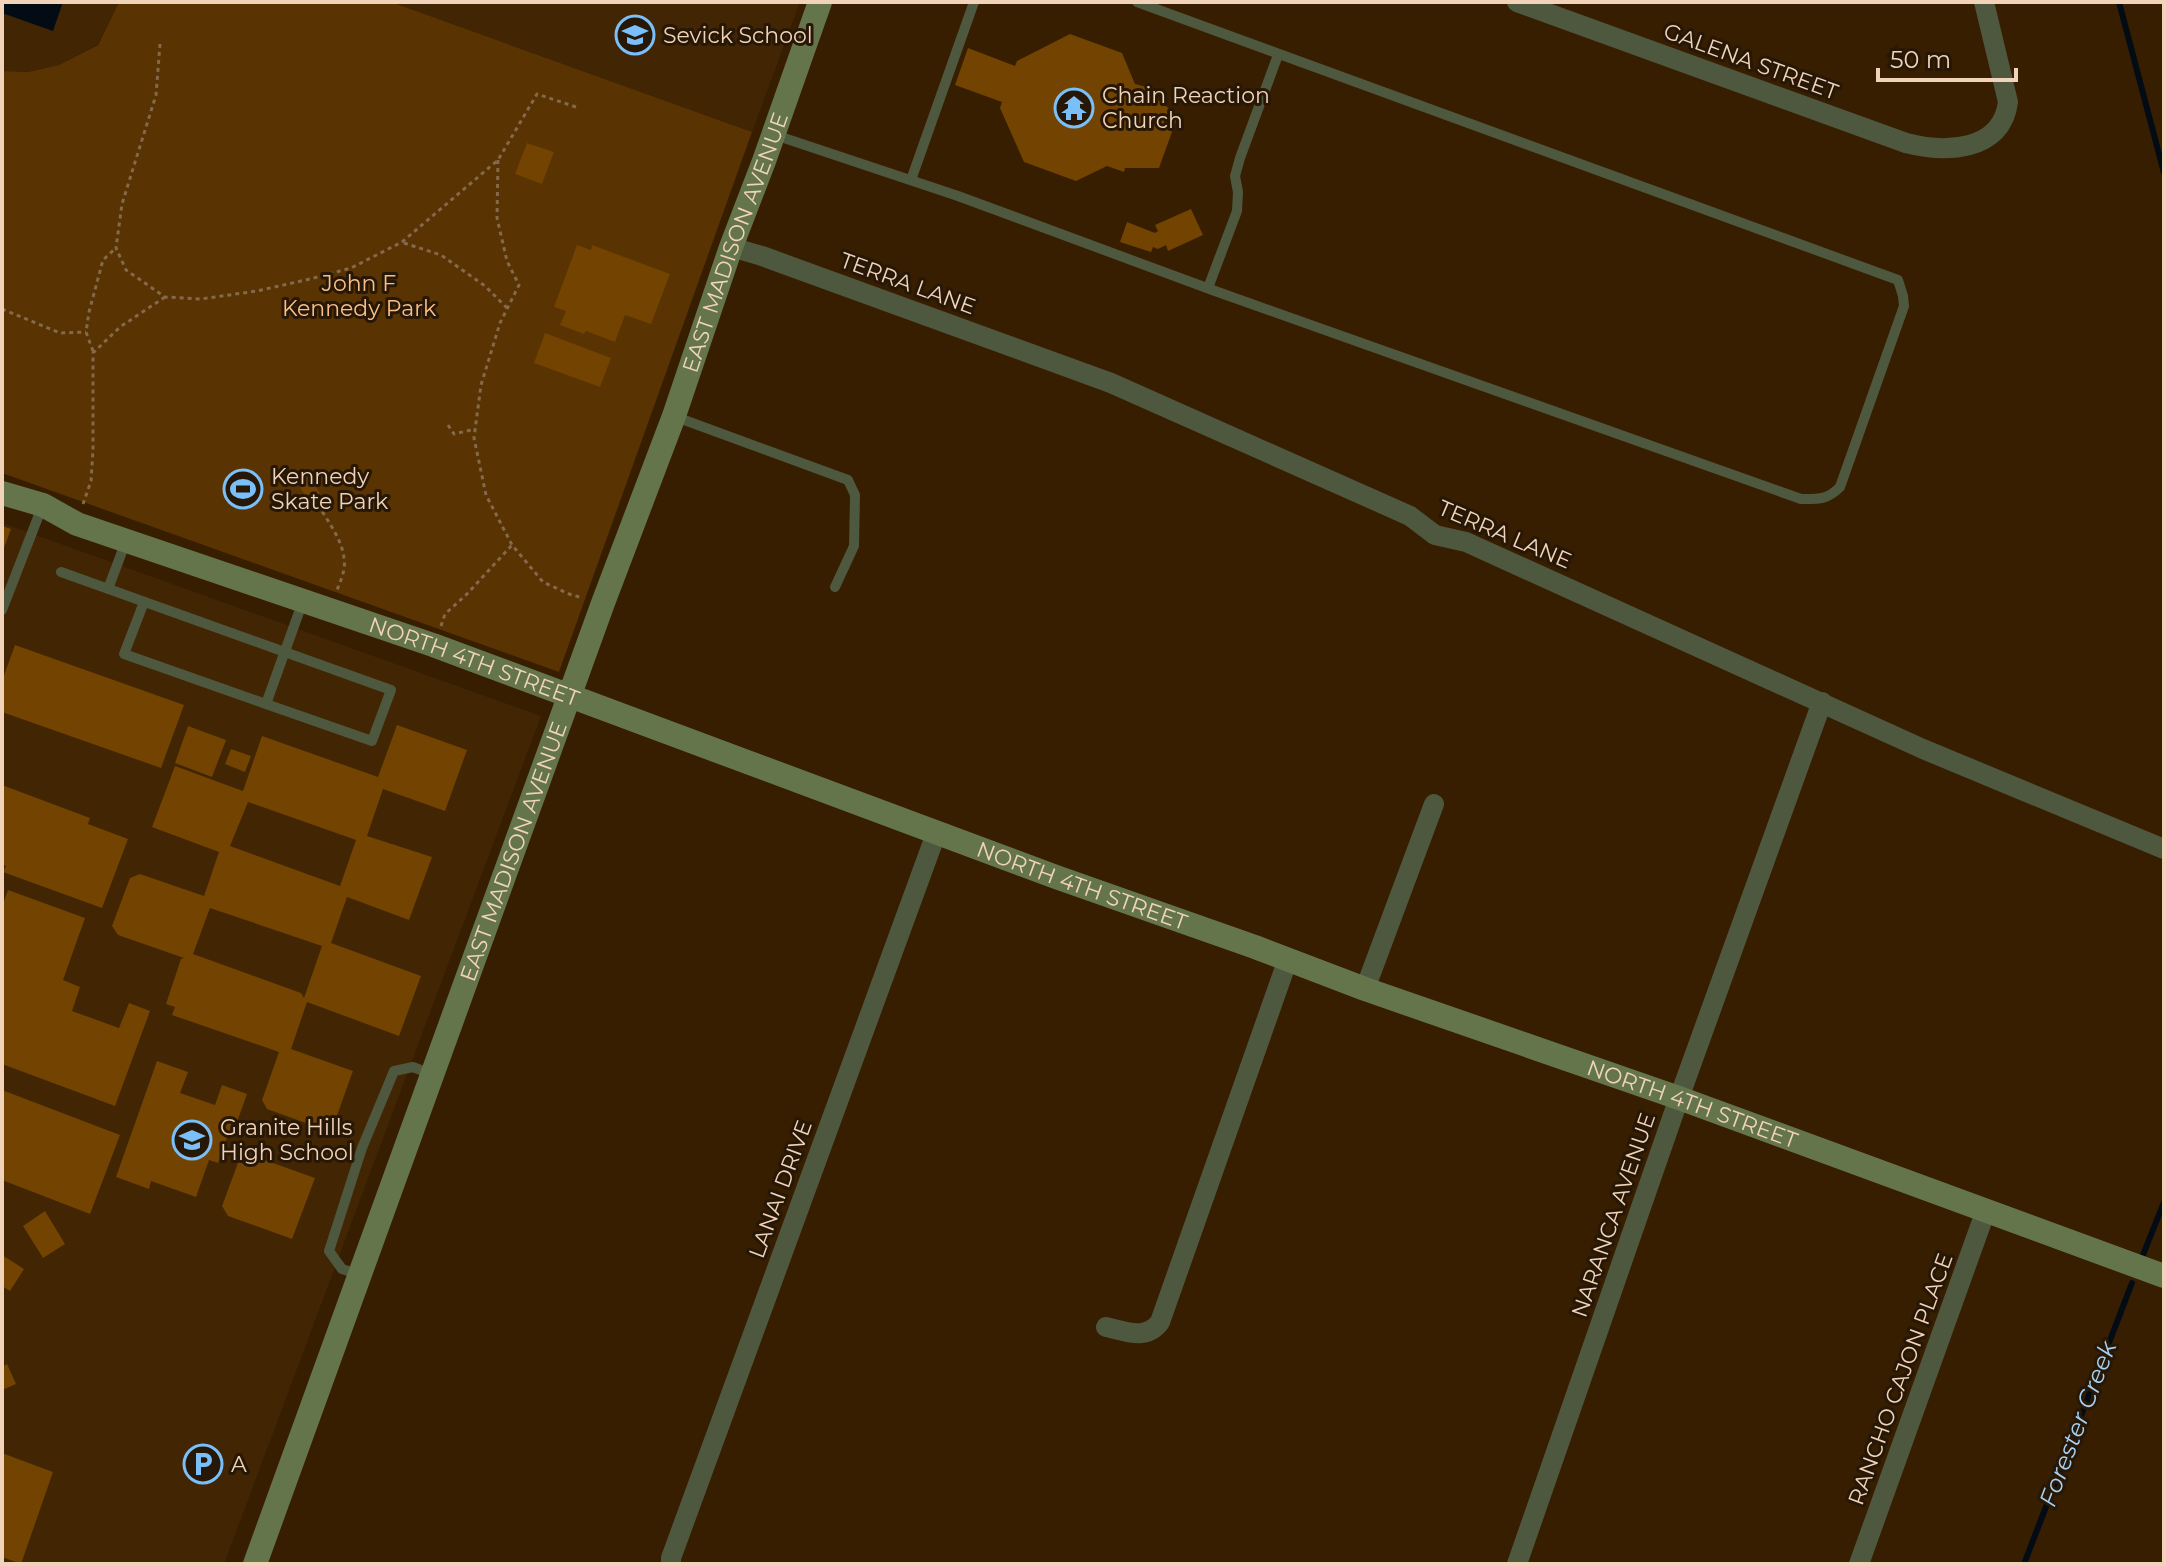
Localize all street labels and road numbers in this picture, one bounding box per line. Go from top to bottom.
street label: GALENA STREET [1660,17,1842,106]
street label: EAST MADISON AVENUE [677,109,794,376]
street label: TERRA LANE [836,246,979,320]
street label: TERRA LANE [1434,494,1575,575]
street label: NORTH 4TH STREET [365,611,583,712]
street label: EAST MADISON AVENUE [454,718,573,985]
street label: NORTH 4TH STREET [973,836,1191,936]
street label: NORTH 4TH STREET [1583,1054,1802,1154]
street label: NARANCA AVENUE [1566,1109,1661,1321]
street label: LANAI DRIVE [743,1116,818,1262]
street label: RANCHO CAJON PLACE [1842,1250,1959,1509]

